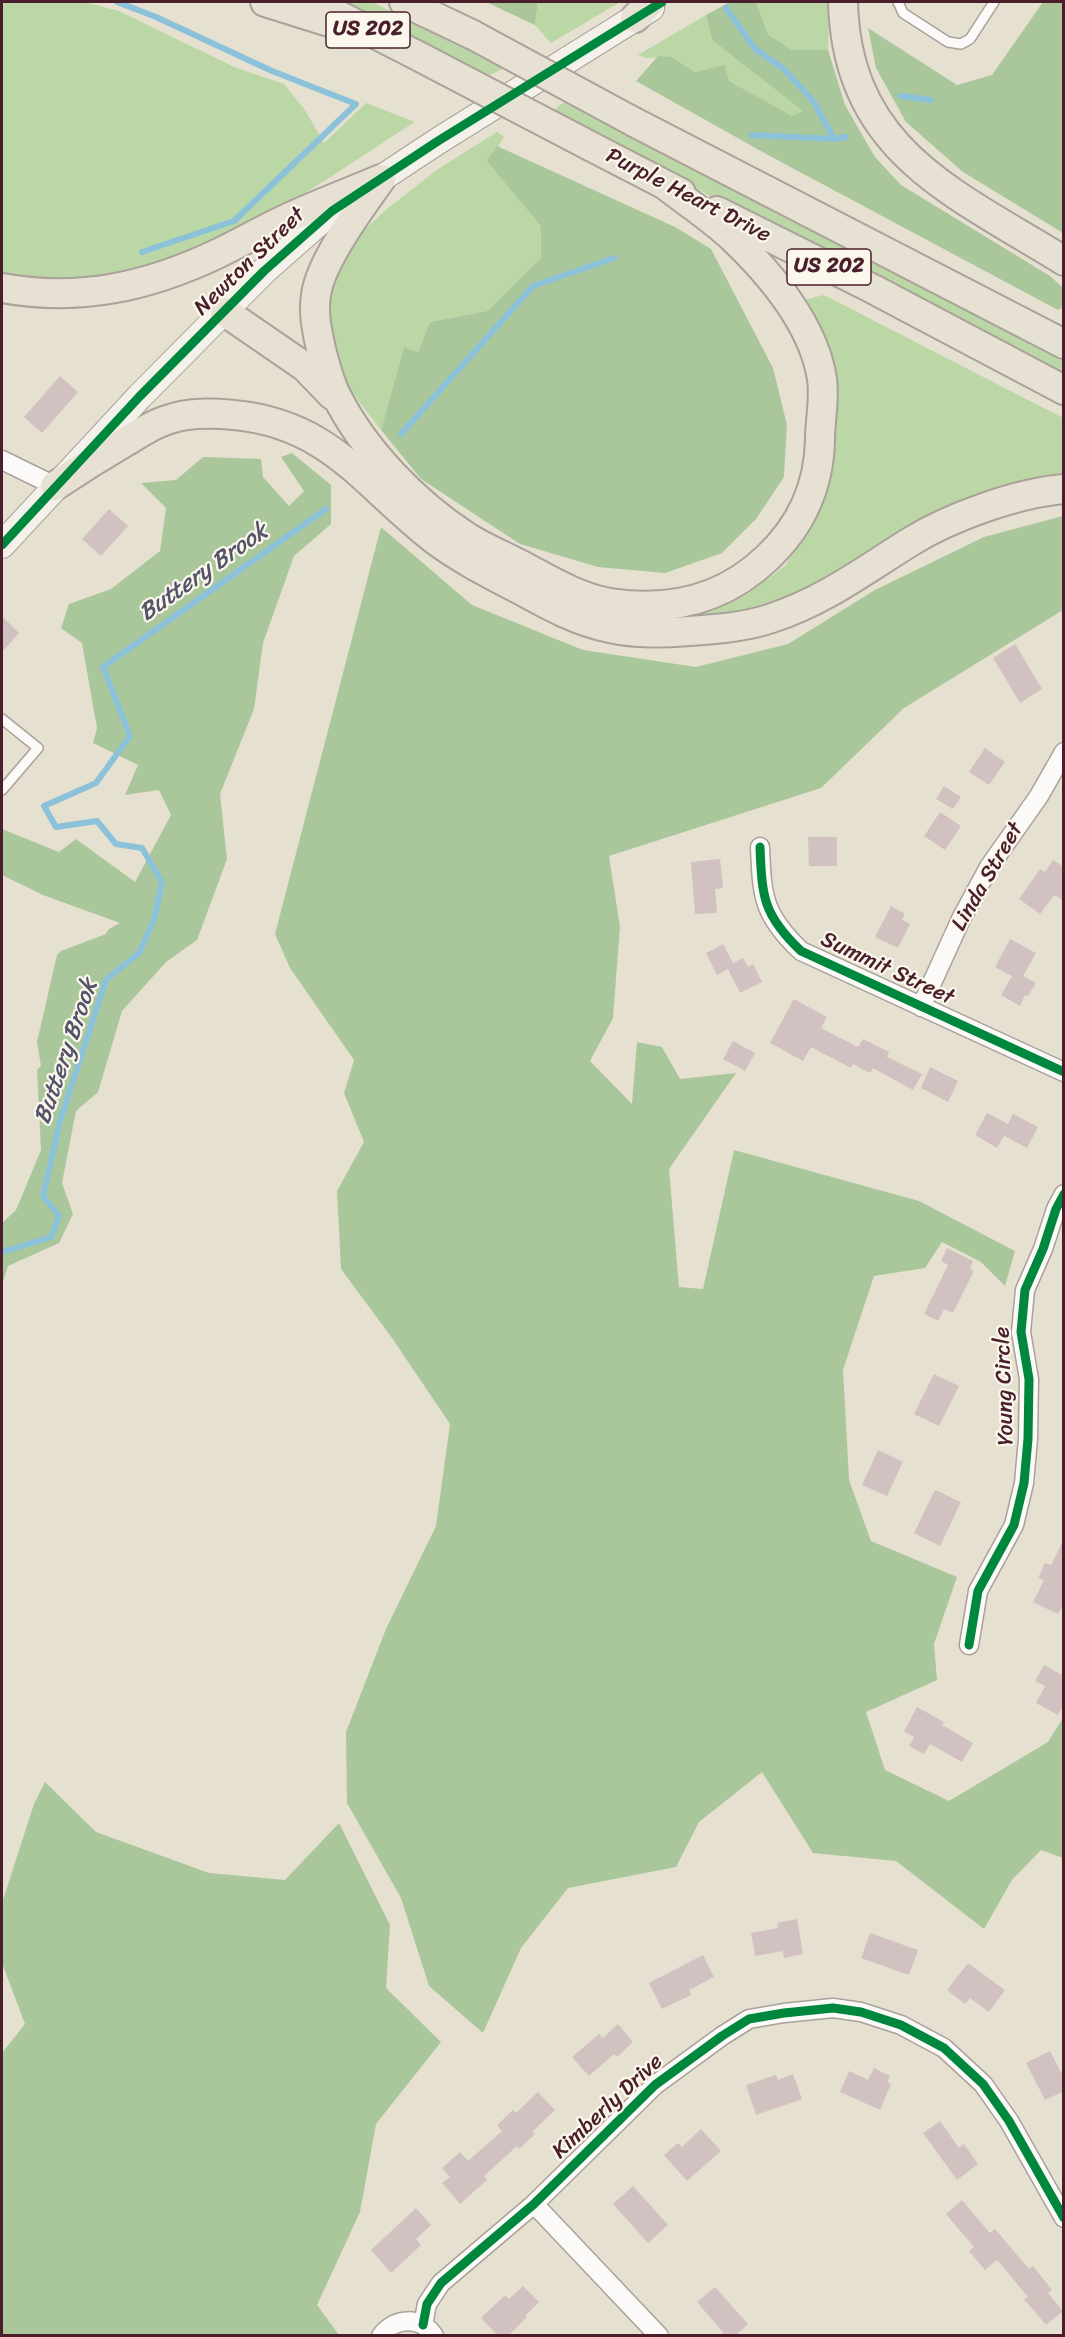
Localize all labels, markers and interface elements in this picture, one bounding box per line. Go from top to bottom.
road number: US 202 [326,12,410,48]
street label: Purple Heart Drive [601,143,775,249]
street label: Newton Street [189,202,311,322]
road number: US 202 [787,249,871,285]
water label: Buttery Brook [134,518,274,628]
street label: Linda Street [946,818,1030,936]
street label: Summit Street [816,927,958,1011]
water label: Buttery Brook [29,976,105,1128]
street label: Young Circle [990,1326,1020,1446]
street label: Kimberly Drive [547,2049,669,2165]

